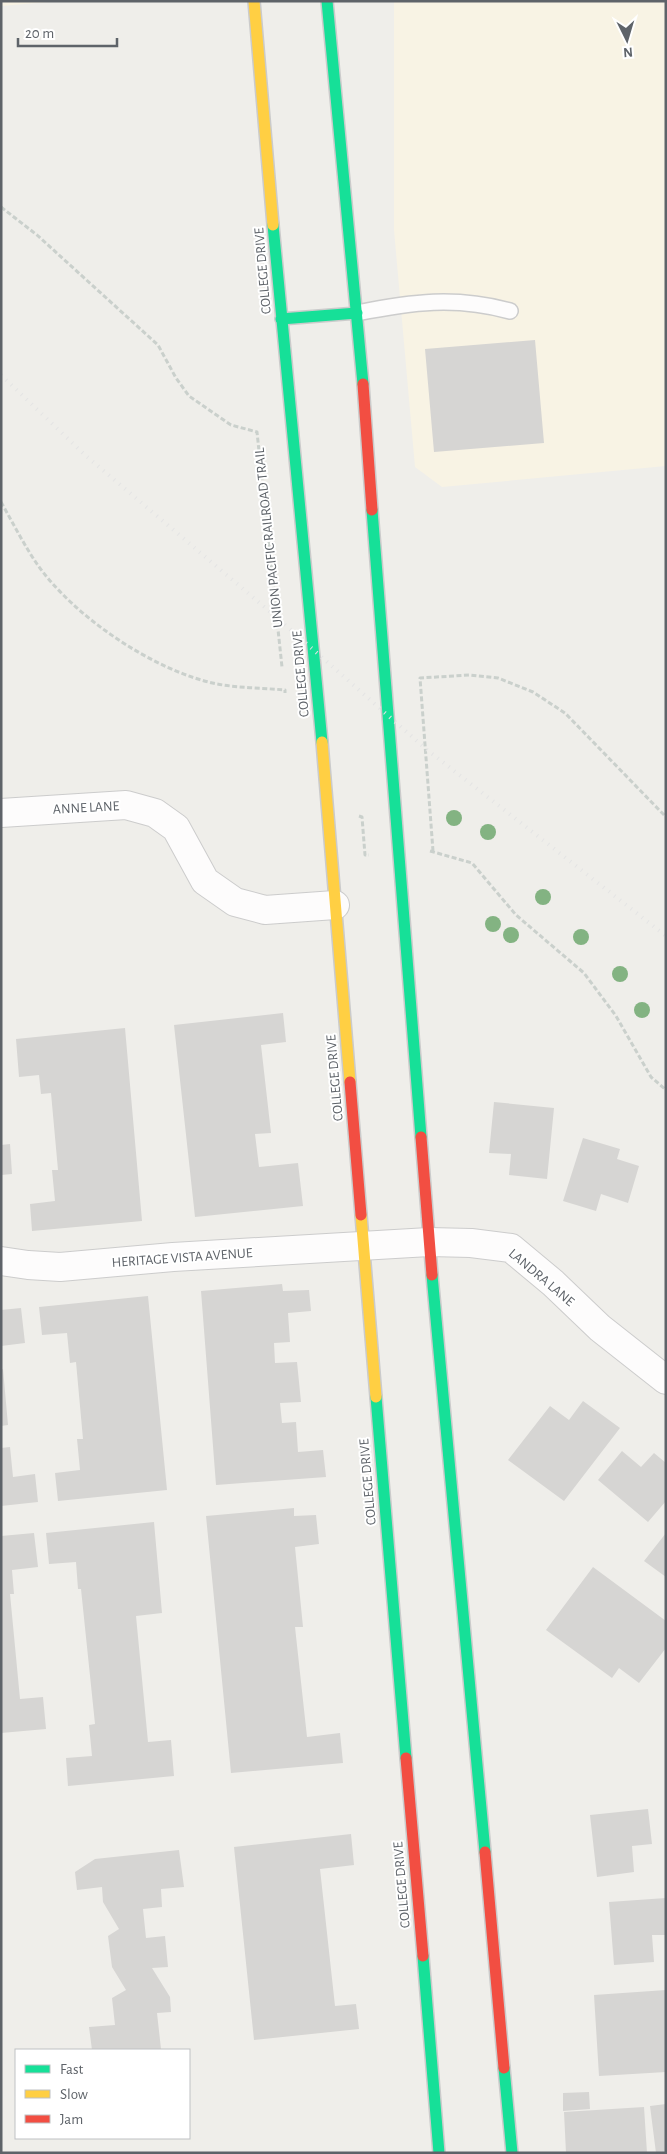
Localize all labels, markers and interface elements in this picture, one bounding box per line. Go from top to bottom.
scale bar [18,15,116,47]
north arrow [602,15,652,65]
text: 20 m [25,26,54,41]
text: N [623,45,634,59]
street label: COLLEGE DRIVE [252,227,274,315]
street label: UNION PACIFIC RAILROAD TRAIL [253,447,285,629]
street label: COLLEGE DRIVE [290,630,312,718]
street label: ANNE LANE [52,799,120,817]
street label: COLLEGE DRIVE [324,1034,346,1122]
street label: HERITAGE VISTA AVENUE [111,1246,253,1270]
street label: LANDRA LANE [506,1246,577,1309]
street label: COLLEGE DRIVE [357,1438,379,1526]
street label: COLLEGE DRIVE [391,1841,413,1929]
legend [15,2049,190,2139]
text: Fast [60,2062,84,2077]
text: Slow [60,2087,88,2102]
text: Jam [60,2112,83,2127]

